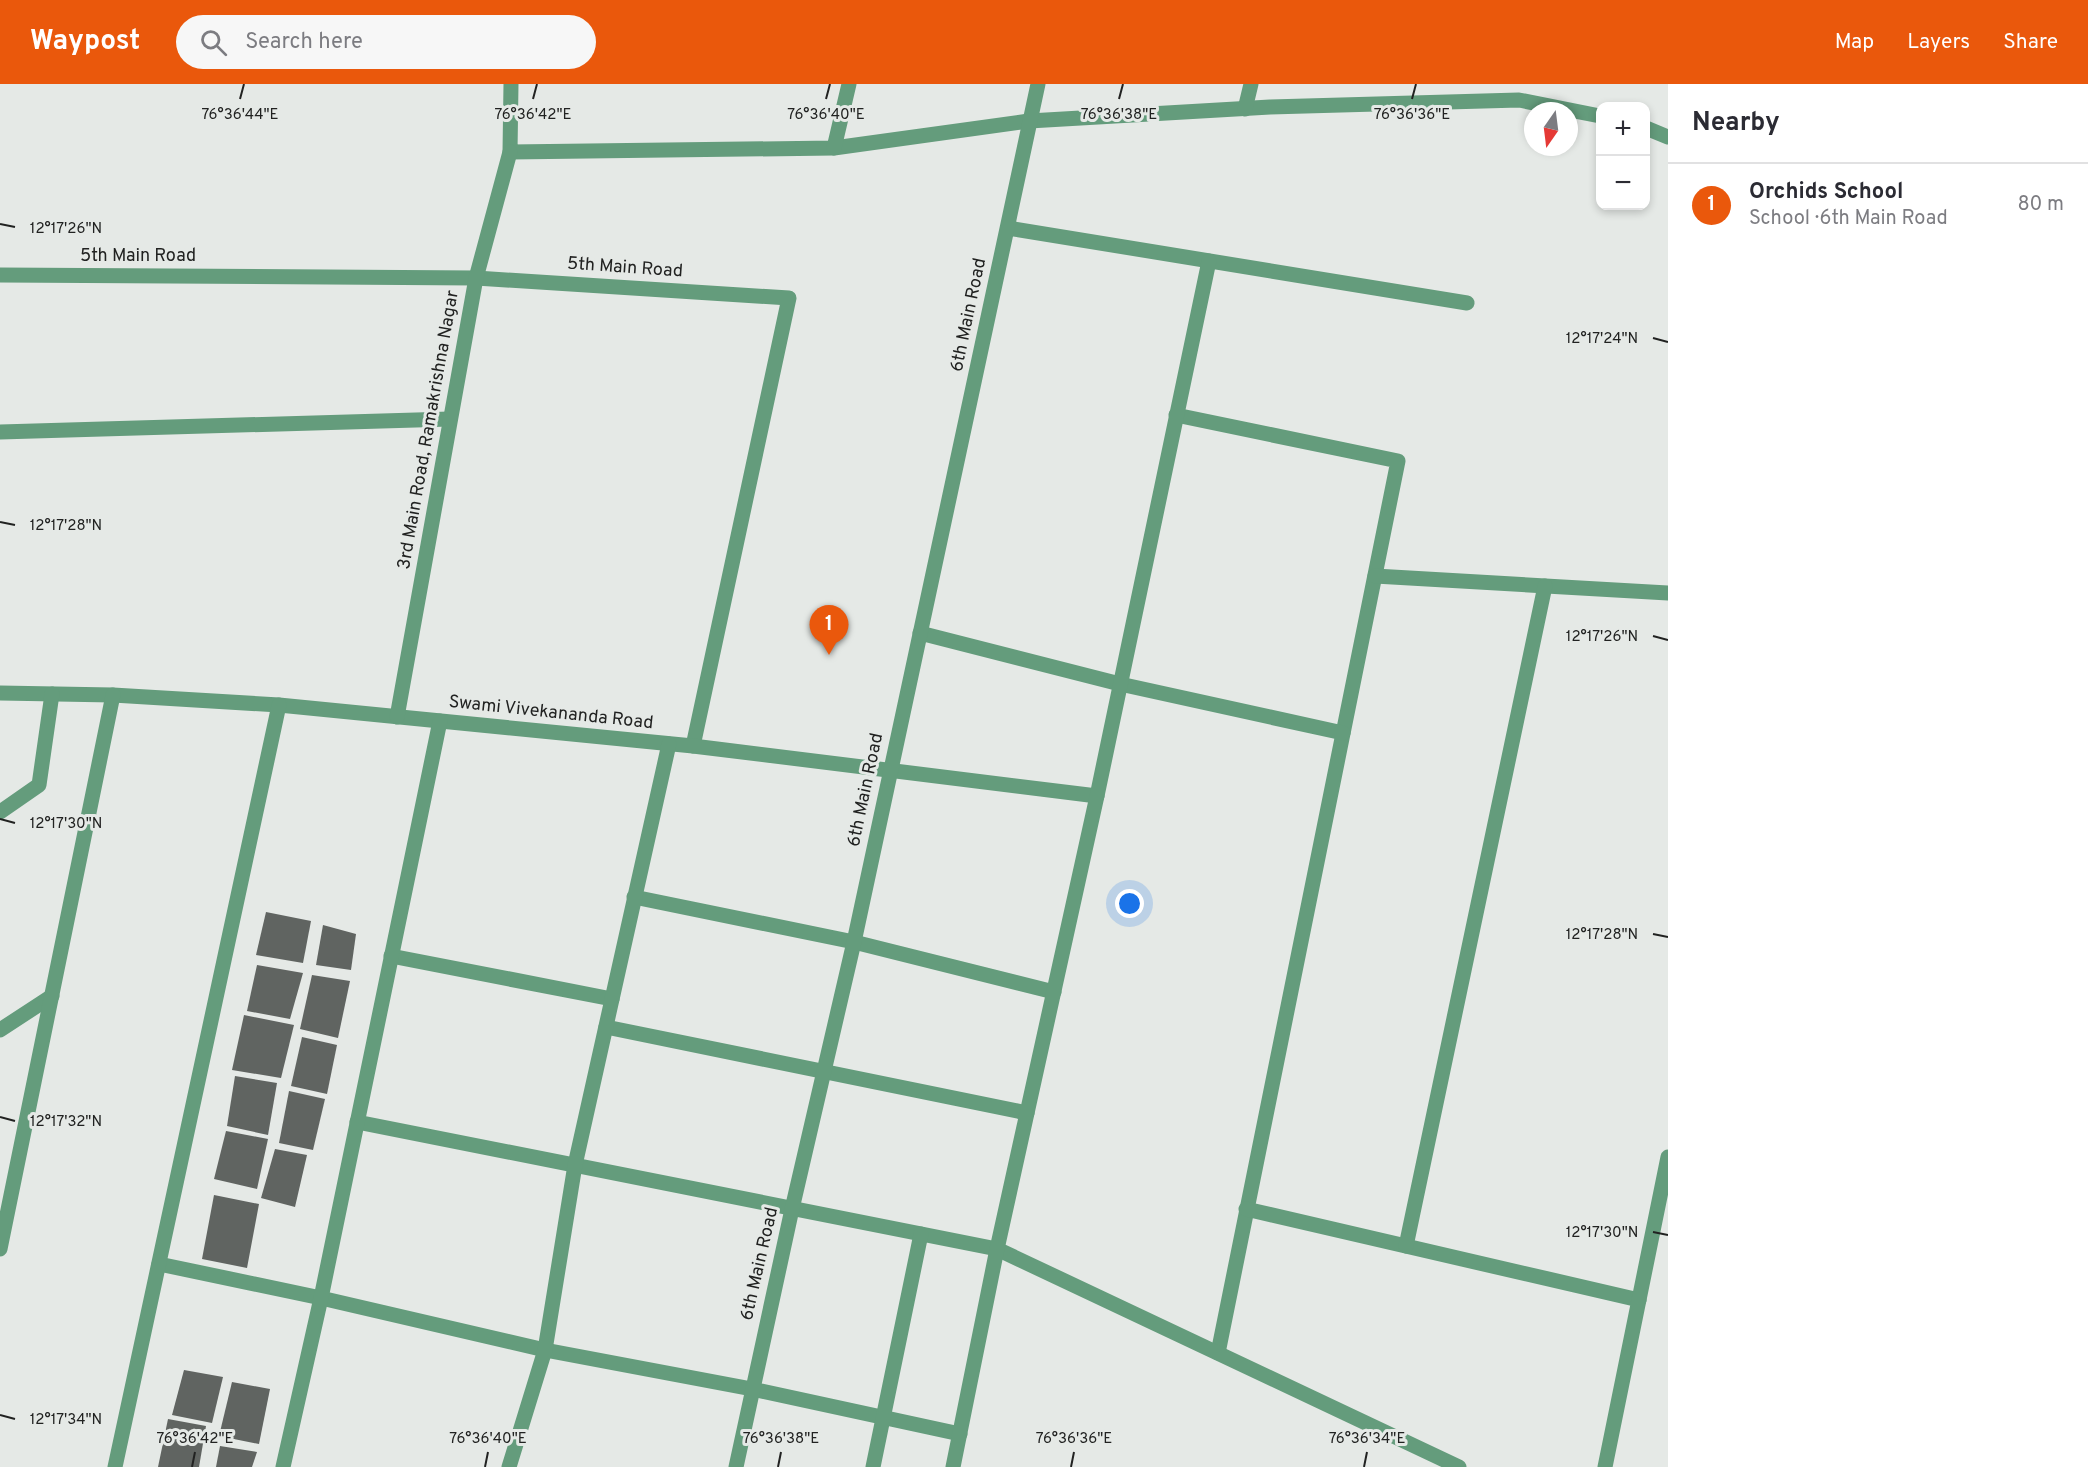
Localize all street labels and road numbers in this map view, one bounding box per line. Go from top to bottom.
street label: 5th Main Road [80,245,196,268]
street label: 5th Main Road [566,252,684,284]
street label: 6th Main Road [946,256,992,374]
street label: 3rd Main Road, Ramakrishna Nagar [393,289,465,571]
street label: Swami Vivekananda Road [448,691,654,735]
street label: 6th Main Road [843,731,889,849]
street label: 6th Main Road [736,1205,784,1323]

